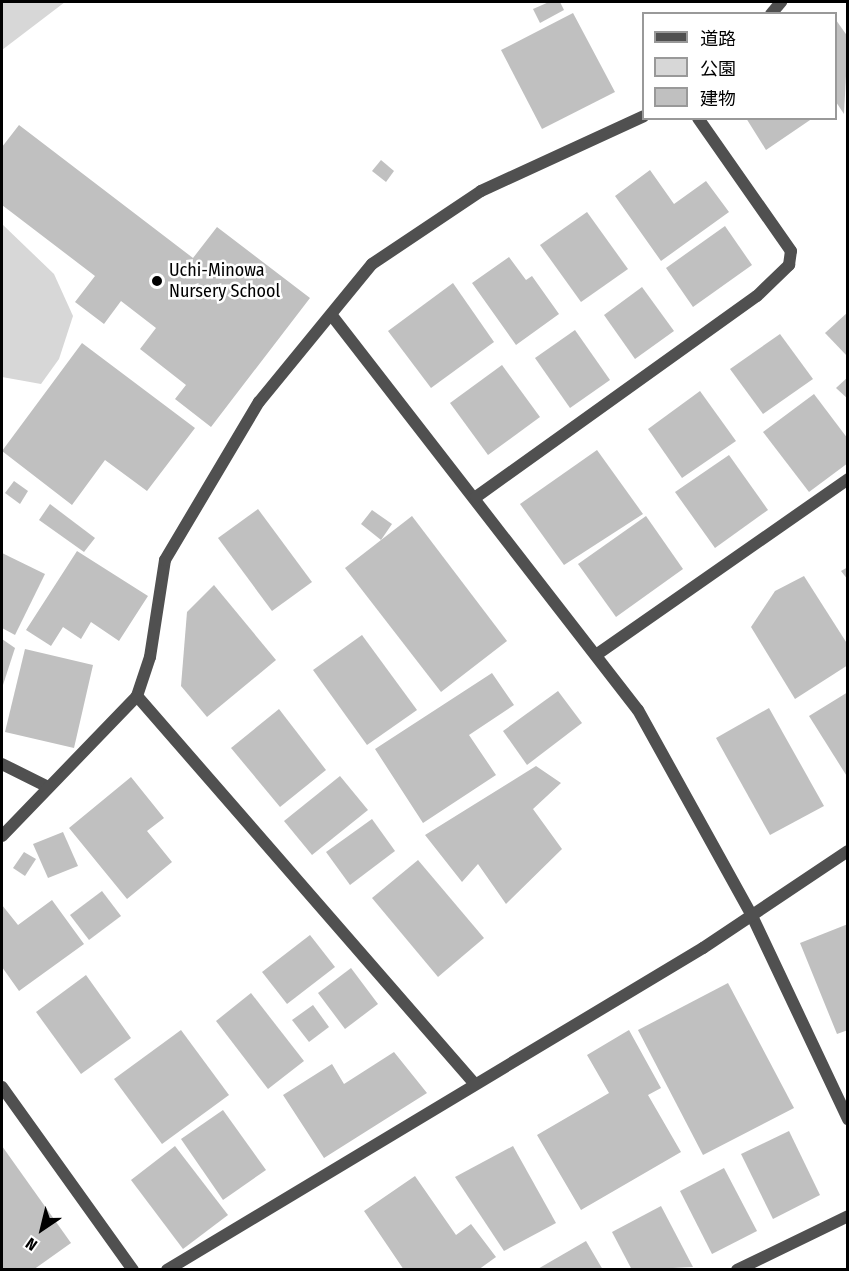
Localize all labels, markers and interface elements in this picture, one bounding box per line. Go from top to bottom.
legend [642,12,837,120]
text: 道路 [700,28,736,50]
text: 公園 [700,58,736,80]
text: 建物 [700,88,736,110]
place label: Uchi-Minowa Nursery School [169,260,280,302]
marker: Uchi-Minowa Nursery School [150,274,164,288]
north arrow [12,1199,72,1259]
text: N [22,1234,41,1255]

